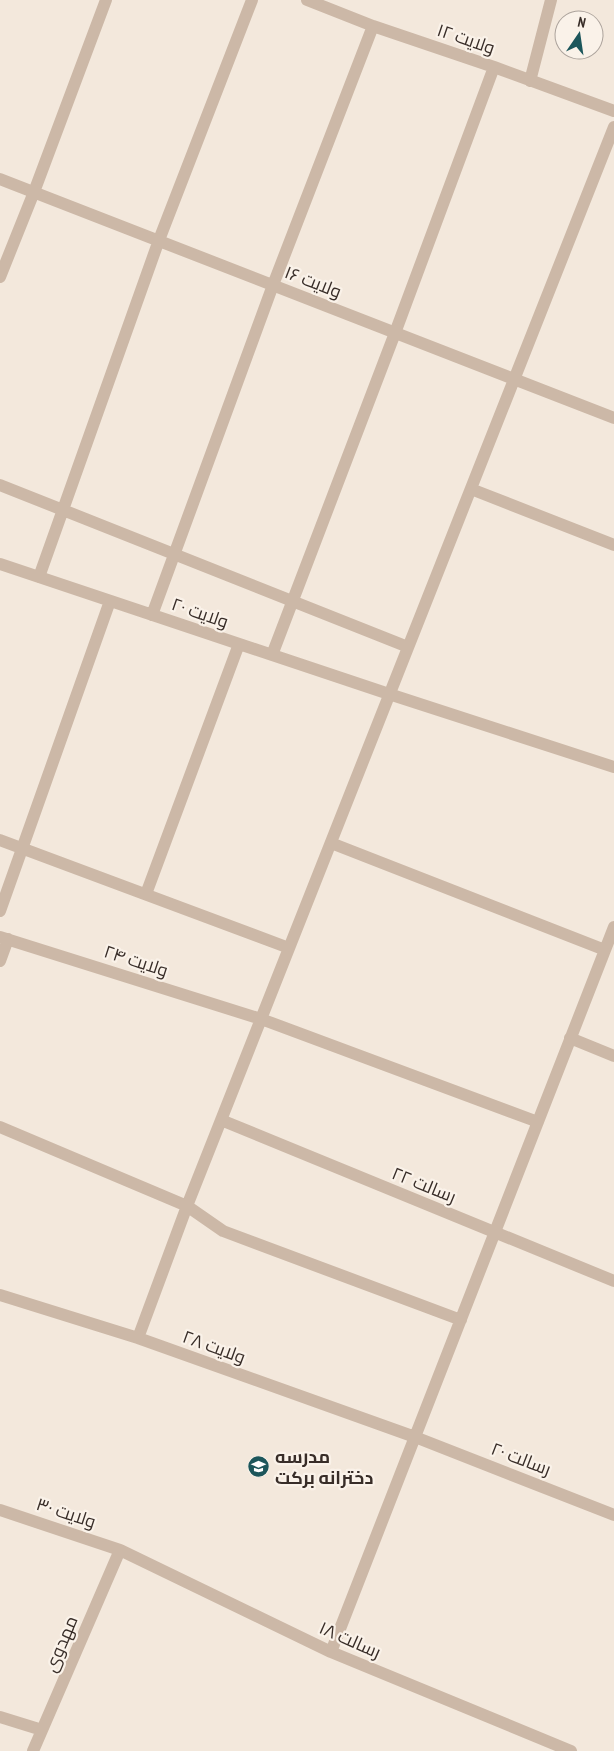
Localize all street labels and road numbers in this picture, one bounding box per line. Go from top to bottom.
street label: ولایت ۱۲ [434,18,498,59]
street label: ولایت ۱۶ [282,260,345,303]
street label: ولایت ۲۰ [169,592,232,633]
street label: ولایت ۲۴ [101,939,171,982]
street label: رسالت ۲۲ [389,1161,460,1208]
street label: ولایت ۲۸ [179,1325,249,1369]
street label: رسالت ۲۰ [488,1437,554,1480]
street label: ولایت ۳۰ [33,1492,99,1533]
street label: مهدوی [38,1612,83,1675]
street label: رسالت ۱۸ [316,1616,385,1663]

